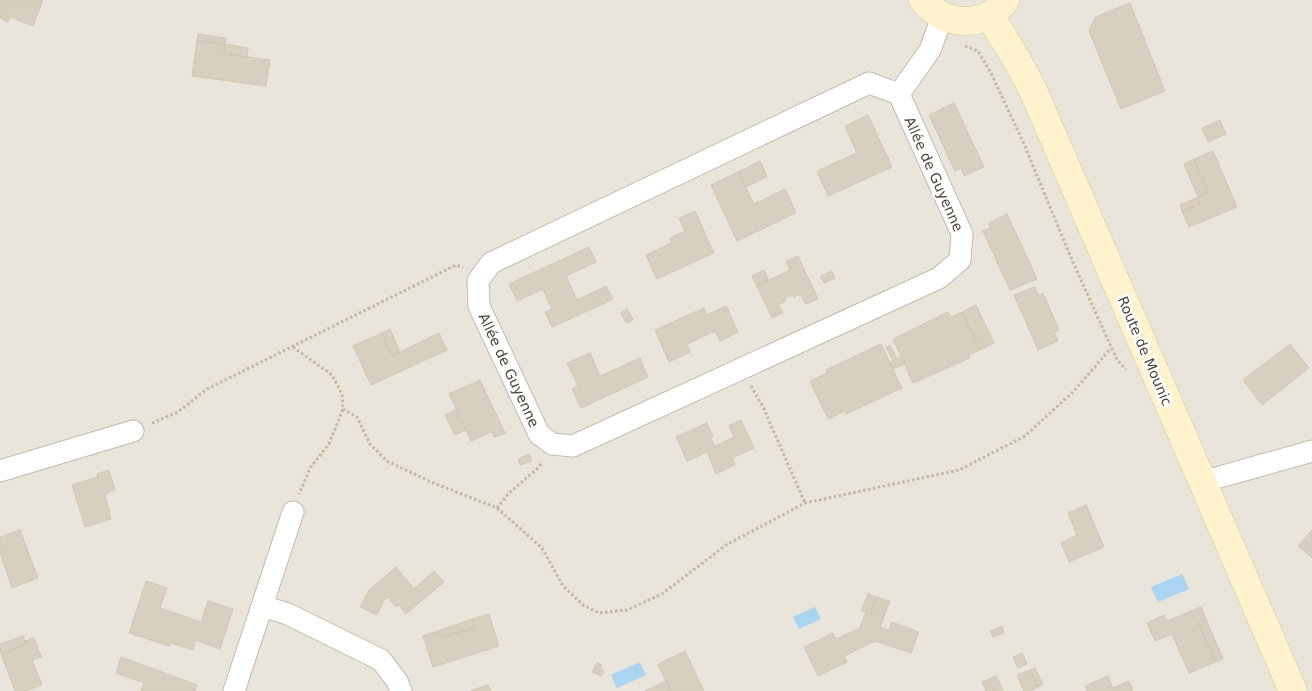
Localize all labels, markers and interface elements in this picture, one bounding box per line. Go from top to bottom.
street label: Allée de Guyenne [901,114,967,234]
street label: Route de Mounic [1115,294,1175,408]
street label: Allée de Guyenne [476,310,542,430]

